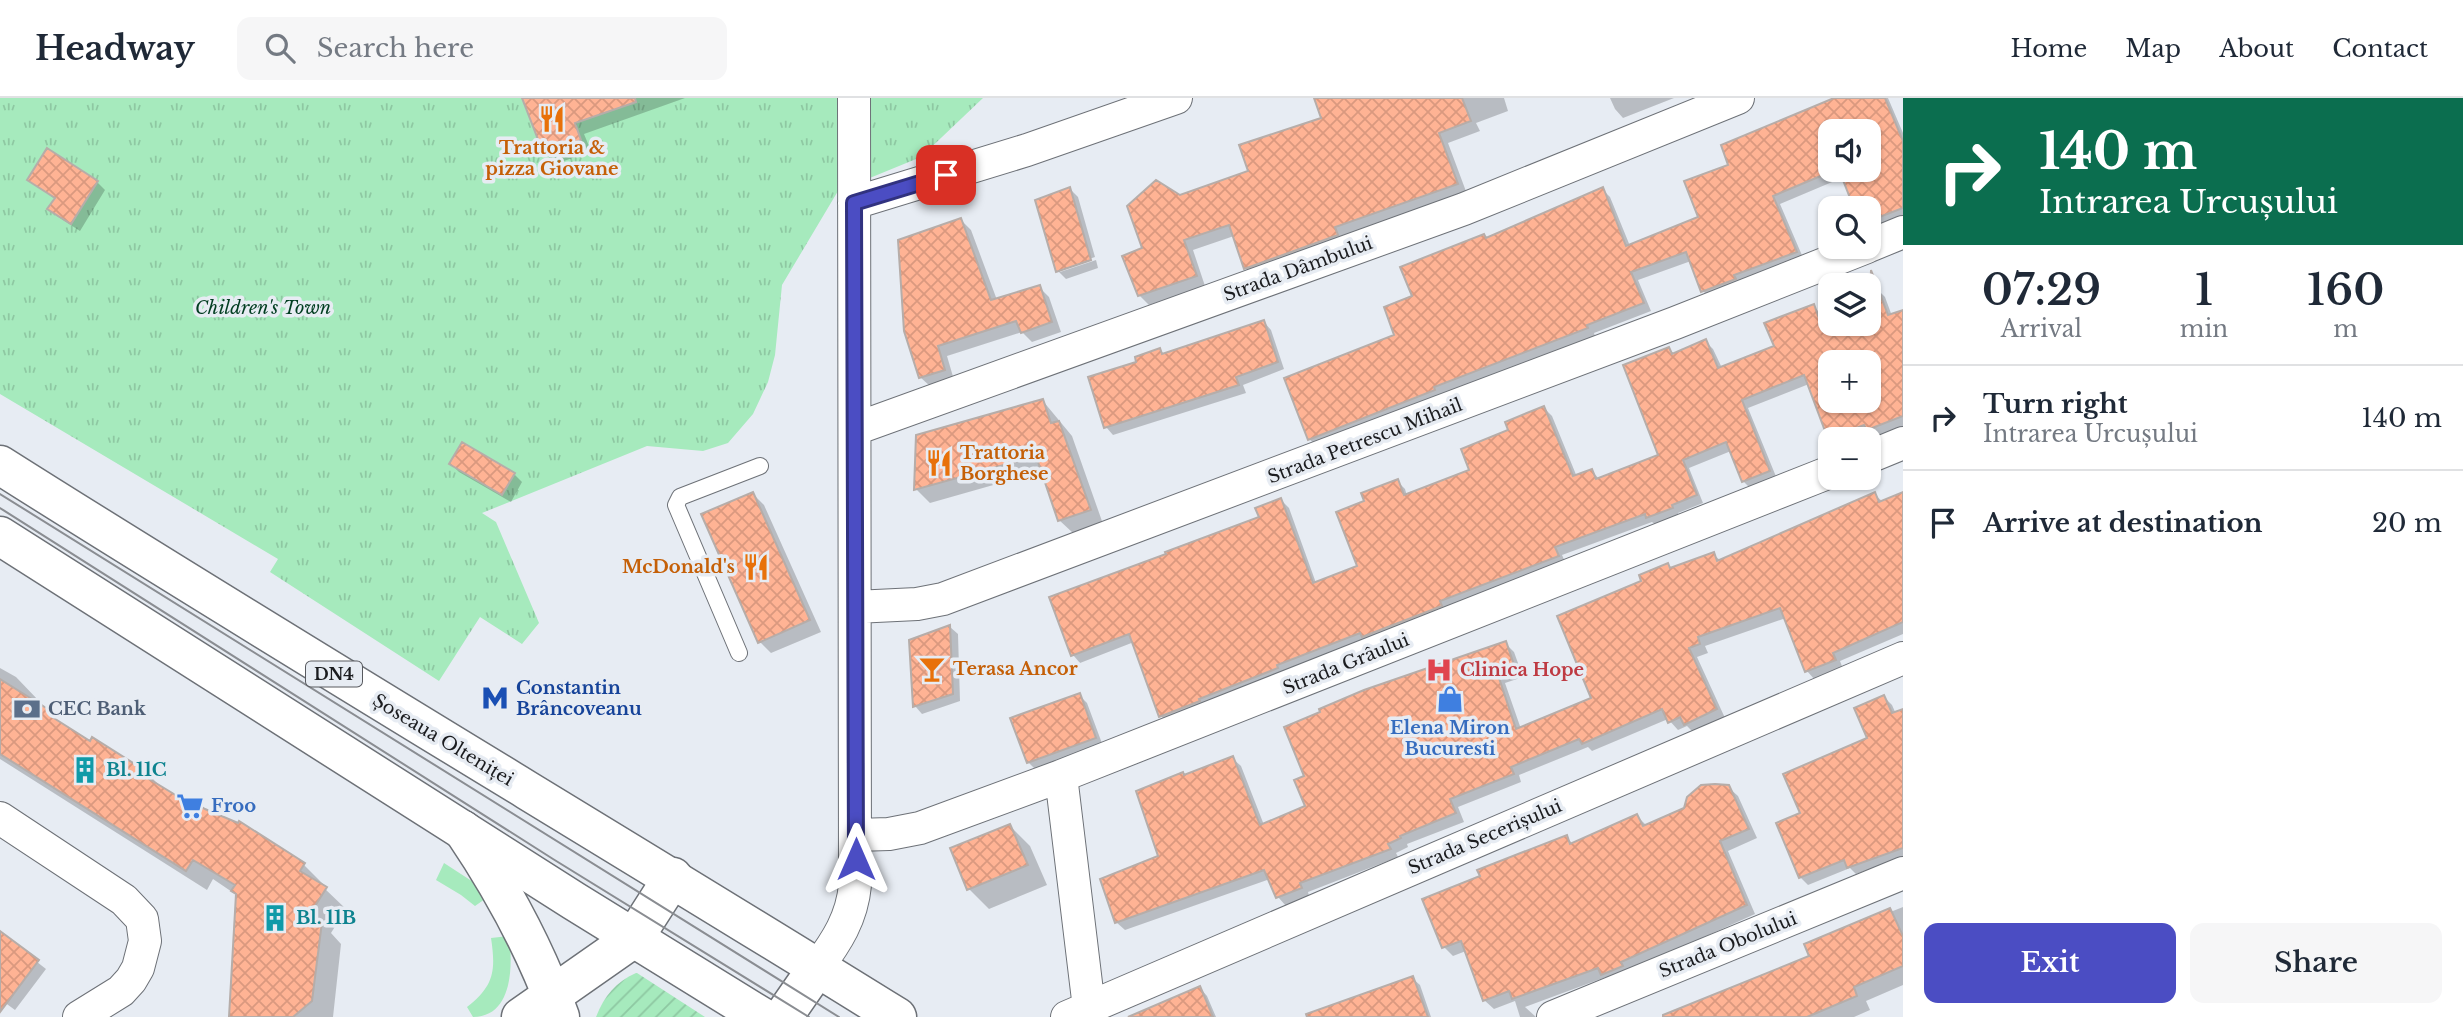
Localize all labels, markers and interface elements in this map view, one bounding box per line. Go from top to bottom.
search box [237,17,727,80]
text: Headway [35,28,195,69]
icon: search [261,29,299,67]
text: Search here [317,32,474,64]
text: Home [2011,34,2087,63]
text: Map [2125,34,2181,63]
text: About [2219,34,2294,63]
text: Contact [2332,34,2428,63]
restaurant icon: Trattoria & pizza Giovane [537,104,567,134]
map controls [1818,119,1881,490]
button: sound [1818,119,1881,182]
text: 140 m [2039,121,2197,182]
icon: right [1924,126,2015,217]
place label: Trattoria & pizza Giovane [485,137,619,180]
pin [916,145,976,205]
icon: arrive [927,156,965,194]
text: Intrarea Urcușului [2039,182,2338,222]
button: search [1818,196,1881,259]
street label: Strada Dâmbului [1221,232,1375,306]
text: 07:29 [1982,264,2101,316]
text: 1 [2195,264,2213,316]
text: 160 [2307,264,2384,316]
button: layers [1818,273,1881,336]
park label: Children's Town [195,297,331,319]
text: Arrival [2001,315,2082,343]
text: min [2180,315,2228,343]
text: m [2333,315,2358,343]
button: + [1818,350,1881,413]
text: Turn right [1983,388,2128,420]
street label: Strada Petrescu Mihail [1265,394,1466,488]
icon: right [1924,399,1962,437]
text: 140 m [2361,402,2442,434]
text: Intrarea Urcușului [1983,420,2198,448]
button: − [1818,427,1881,490]
place label: Trattoria Borghese [960,442,1048,485]
restaurant icon: Trattoria Borghese [924,448,954,478]
icon: arrive [1924,504,1962,542]
text: Arrive at destination [1983,507,2263,539]
text: 20 m [2372,507,2442,539]
restaurant icon: McDonald's [741,552,771,582]
place label: McDonald's [622,556,735,578]
street label: Strada Grâului [1280,629,1412,699]
bar icon: Terasa Ancor [917,654,947,684]
hospital icon: Clinica Hope [1424,655,1454,685]
place label: Terasa Ancor [953,658,1078,680]
place label: Clinica Hope [1460,659,1584,681]
road number: DN4 [306,662,362,687]
place label: Constantin Brâncoveanu [516,677,642,720]
metro station icon: Constantin Brâncoveanu [480,683,510,713]
shop icon: Elena Miron Bucuresti [1435,684,1465,714]
street label: Șoseaua Olteniței [369,689,517,791]
bank icon: CEC Bank [12,694,42,724]
place label: CEC Bank [48,698,147,720]
place label: Elena Miron Bucuresti [1390,717,1510,760]
building icon: Bl. 11C [70,755,100,785]
place label: Bl. 11C [106,759,167,781]
supermarket icon: Froo [175,791,205,821]
place label: Froo [211,795,256,817]
street label: Strada Secerișului [1405,795,1565,879]
position arrow [819,822,893,896]
building icon: Bl. 11B [260,903,290,933]
place label: Bl. 11B [296,907,356,929]
street label: Strada Obolului [1656,907,1800,983]
button: Exit [1924,923,2176,1003]
button: Share [2190,923,2442,1003]

